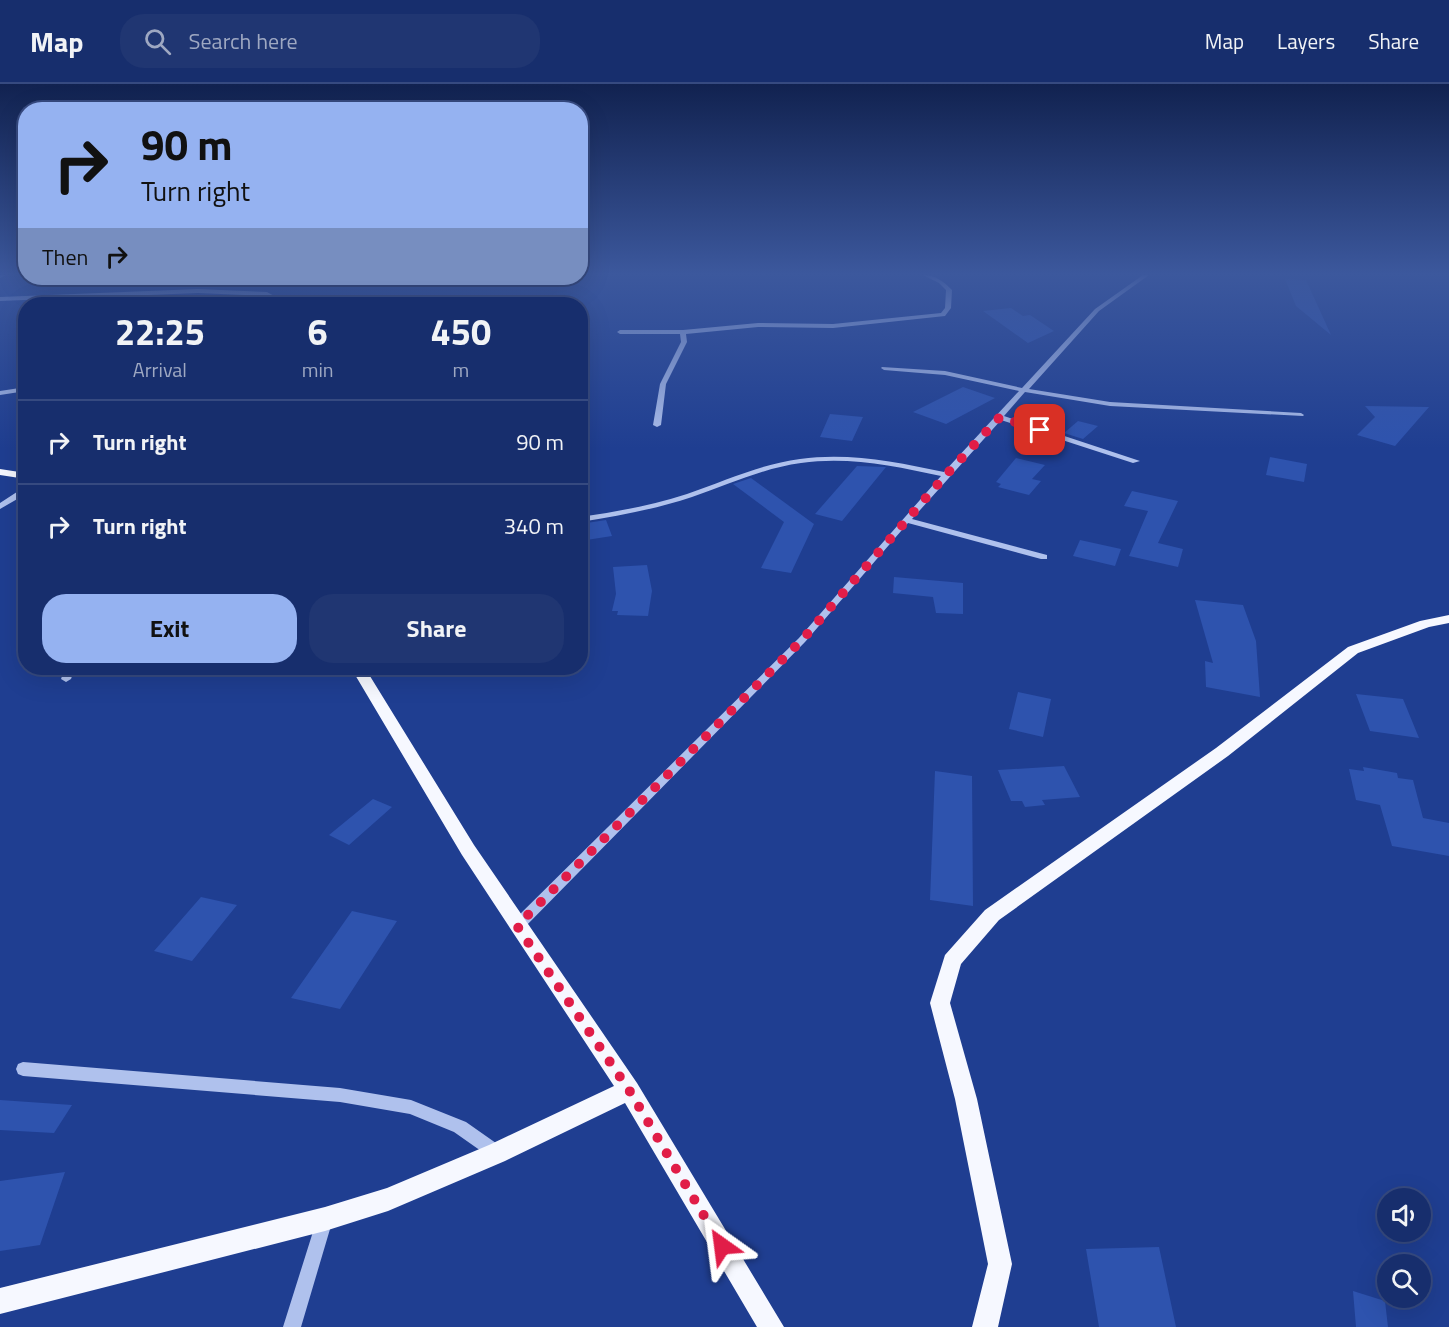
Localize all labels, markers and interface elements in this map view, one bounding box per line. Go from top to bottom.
search box [120,14,540,68]
text: Map [30,20,84,63]
text: Search here [189,24,298,58]
icon: search [141,25,174,58]
text: Map [1205,25,1244,57]
text: Layers [1277,25,1335,57]
text: Share [1368,25,1419,57]
text: 90 m [141,112,233,176]
icon: right [42,126,120,204]
text: Turn right [141,170,250,211]
text: Then [42,240,88,274]
icon: right [100,240,133,273]
text: 22:25 [115,304,205,359]
text: 6 [308,304,328,359]
text: 450 [431,304,491,359]
text: Arrival [133,354,187,385]
text: min [302,354,334,385]
text: m [452,354,469,385]
pin [1014,404,1065,455]
icon: arrive [1023,413,1056,446]
text: Turn right [93,425,187,459]
text: 90 m [516,425,564,459]
icon: right [42,426,75,459]
text: Turn right [93,509,187,543]
text: 340 m [504,509,564,543]
icon: right [42,510,75,543]
button: Exit [42,594,297,663]
button: Share [309,594,564,663]
map controls [1377,1188,1431,1308]
button: sound [1377,1188,1431,1242]
position arrow [690,1214,754,1278]
button: search [1377,1254,1431,1308]

